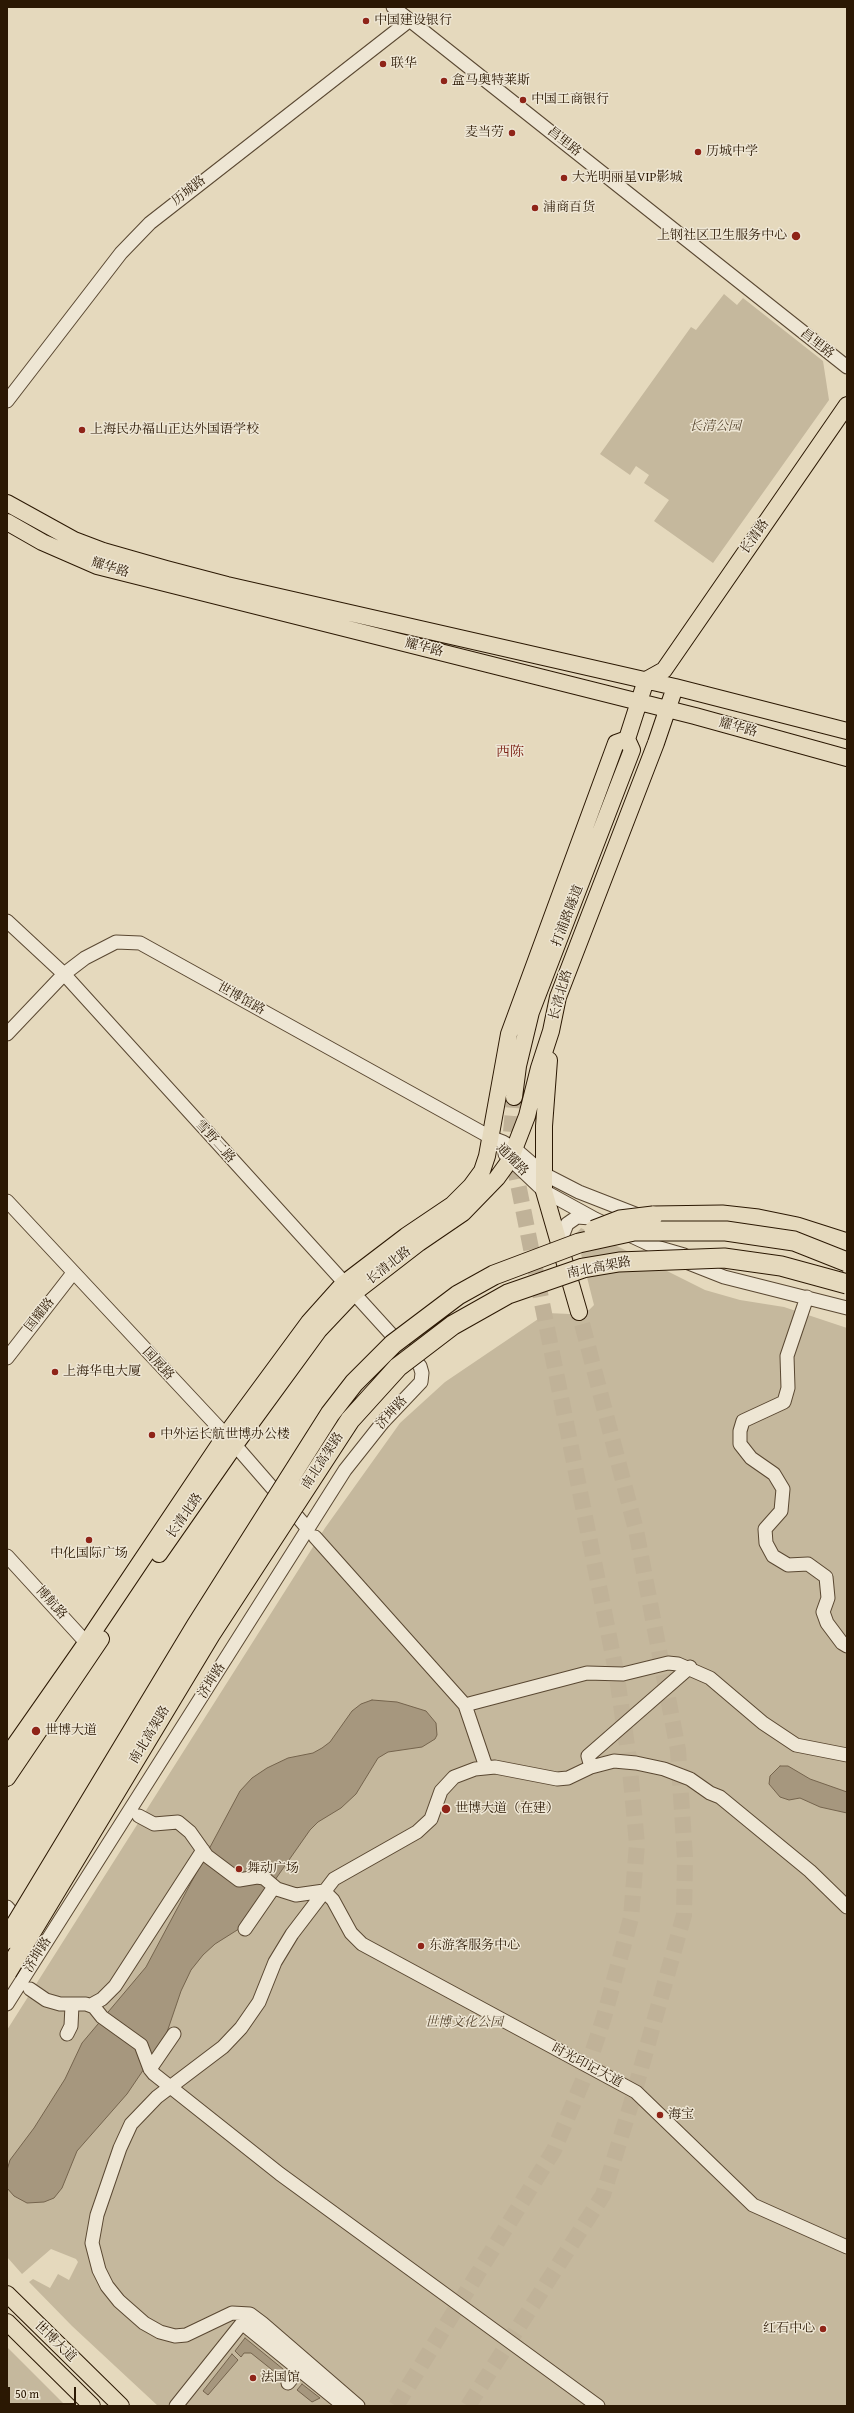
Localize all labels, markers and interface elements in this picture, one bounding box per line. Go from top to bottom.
place label: 中国建设银行 [374,13,452,29]
marker: 中国建设银行 [361,16,371,26]
place label: 联华 [391,56,417,72]
marker: 联华 [378,59,388,69]
place label: 盒马奥特莱斯 [452,73,530,89]
marker: 盒马奥特莱斯 [439,76,449,86]
place label: 中国工商银行 [531,92,609,108]
marker: 中国工商银行 [518,95,528,105]
street label: 昌里路 [544,124,584,160]
place label: 麦当劳 [465,125,504,141]
marker: 麦当劳 [507,128,517,138]
place label: 历城中学 [706,144,758,160]
marker: 历城中学 [693,147,703,157]
place label: 大光明丽星VIP影城 [572,170,682,186]
street label: 历城路 [169,173,209,209]
marker: 大光明丽星VIP影城 [559,173,569,183]
place label: 浦商百货 [543,200,595,216]
marker: 浦商百货 [530,203,540,213]
place label: 上钢社区卫生服务中心 [657,228,787,244]
marker: 上钢社区卫生服务中心 [790,230,802,242]
street label: 昌里路 [797,326,837,362]
park label: 长清公园 [689,419,741,435]
place label: 上海民办福山正达外国语学校 [90,422,259,438]
marker: 上海民办福山正达外国语学校 [77,425,87,435]
street label: 长清路 [737,517,773,557]
street label: 耀华路 [89,555,131,581]
street label: 耀华路 [403,636,445,660]
street label: 耀华路 [717,715,759,741]
district label: 西陈 [496,744,524,760]
street label: 打浦路隧道 [549,883,587,949]
street label: 长清北路 [546,968,576,1022]
street label: 世博馆路 [214,980,268,1018]
street label: 雪野二路 [192,1117,238,1167]
street label: 通耀路 [493,1141,531,1179]
street label: 长清北路 [364,1244,414,1288]
street label: 南北高架路 [566,1254,632,1282]
street label: 国耀路 [22,1295,58,1335]
street label: 国展路 [139,1344,177,1384]
place label: 上海华电大厦 [63,1364,141,1380]
marker: 上海华电大厦 [50,1367,60,1377]
street label: 济坤路 [373,1393,411,1433]
place label: 中外运长航世博办公楼 [160,1427,290,1443]
street label: 南北高架路 [299,1429,347,1493]
marker: 中外运长航世博办公楼 [147,1430,157,1440]
street label: 长清北路 [164,1490,206,1542]
marker: 中化国际广场 [84,1535,94,1545]
place label: 中化国际广场 [50,1546,128,1562]
street label: 博航路 [32,1583,70,1623]
street label: 济坤路 [195,1660,229,1702]
street label: 南北高架路 [127,1703,173,1767]
place label: 世博大道 [45,1723,97,1739]
marker: 世博大道 [30,1725,42,1737]
place label: 世博大道（在建） [455,1801,559,1817]
marker: 世博大道（在建） [440,1803,452,1815]
place label: 舞动广场 [247,1861,299,1877]
marker: 舞动广场 [234,1864,244,1874]
street label: 济坤路 [21,1934,55,1976]
place label: 东游客服务中心 [429,1938,520,1954]
marker: 东游客服务中心 [416,1941,426,1951]
park label: 世博文化公园 [425,2015,503,2031]
street label: 时光印记大道 [549,2041,625,2091]
place label: 海宝 [668,2107,694,2123]
marker: 海宝 [655,2110,665,2120]
street label: 世博大道 [31,2318,79,2366]
place label: 红石中心 [763,2321,815,2337]
marker: 红石中心 [818,2324,828,2334]
place label: 法国馆 [261,2370,300,2386]
marker: 法国馆 [248,2373,258,2383]
scale bar [10,2379,78,2405]
text: 50 m [15,2385,39,2402]

